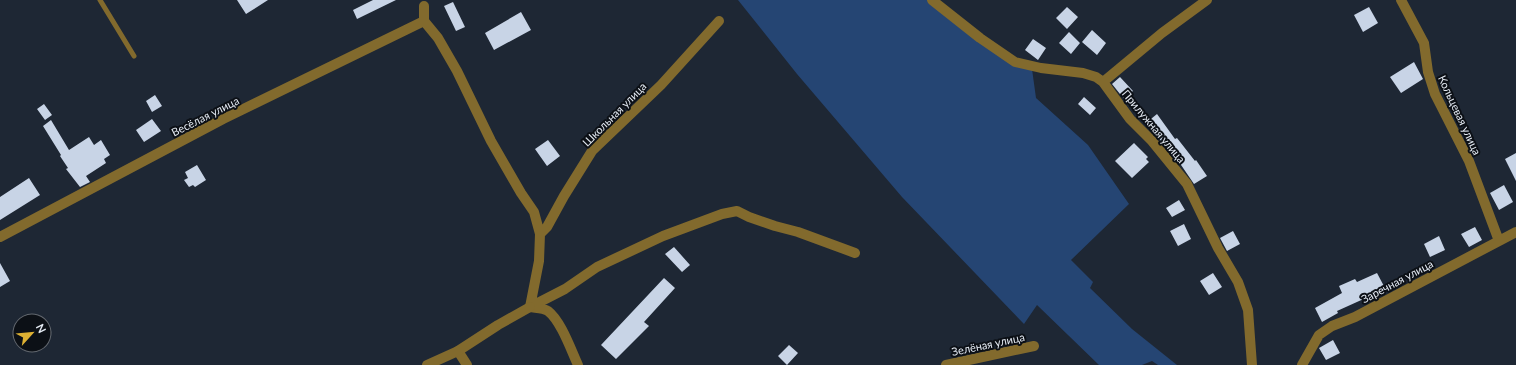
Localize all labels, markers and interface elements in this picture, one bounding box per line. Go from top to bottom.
street label: Кольцевая улица [1436,73,1484,157]
street label: Школьная улица [579,79,649,149]
street label: Прилужная улица [1120,87,1188,165]
street label: Весёлая улица [169,93,241,139]
street label: Заречная улица [1359,257,1435,305]
north arrow [12,313,52,353]
text: N [34,322,49,335]
street label: Зелёная улица [950,330,1026,358]

